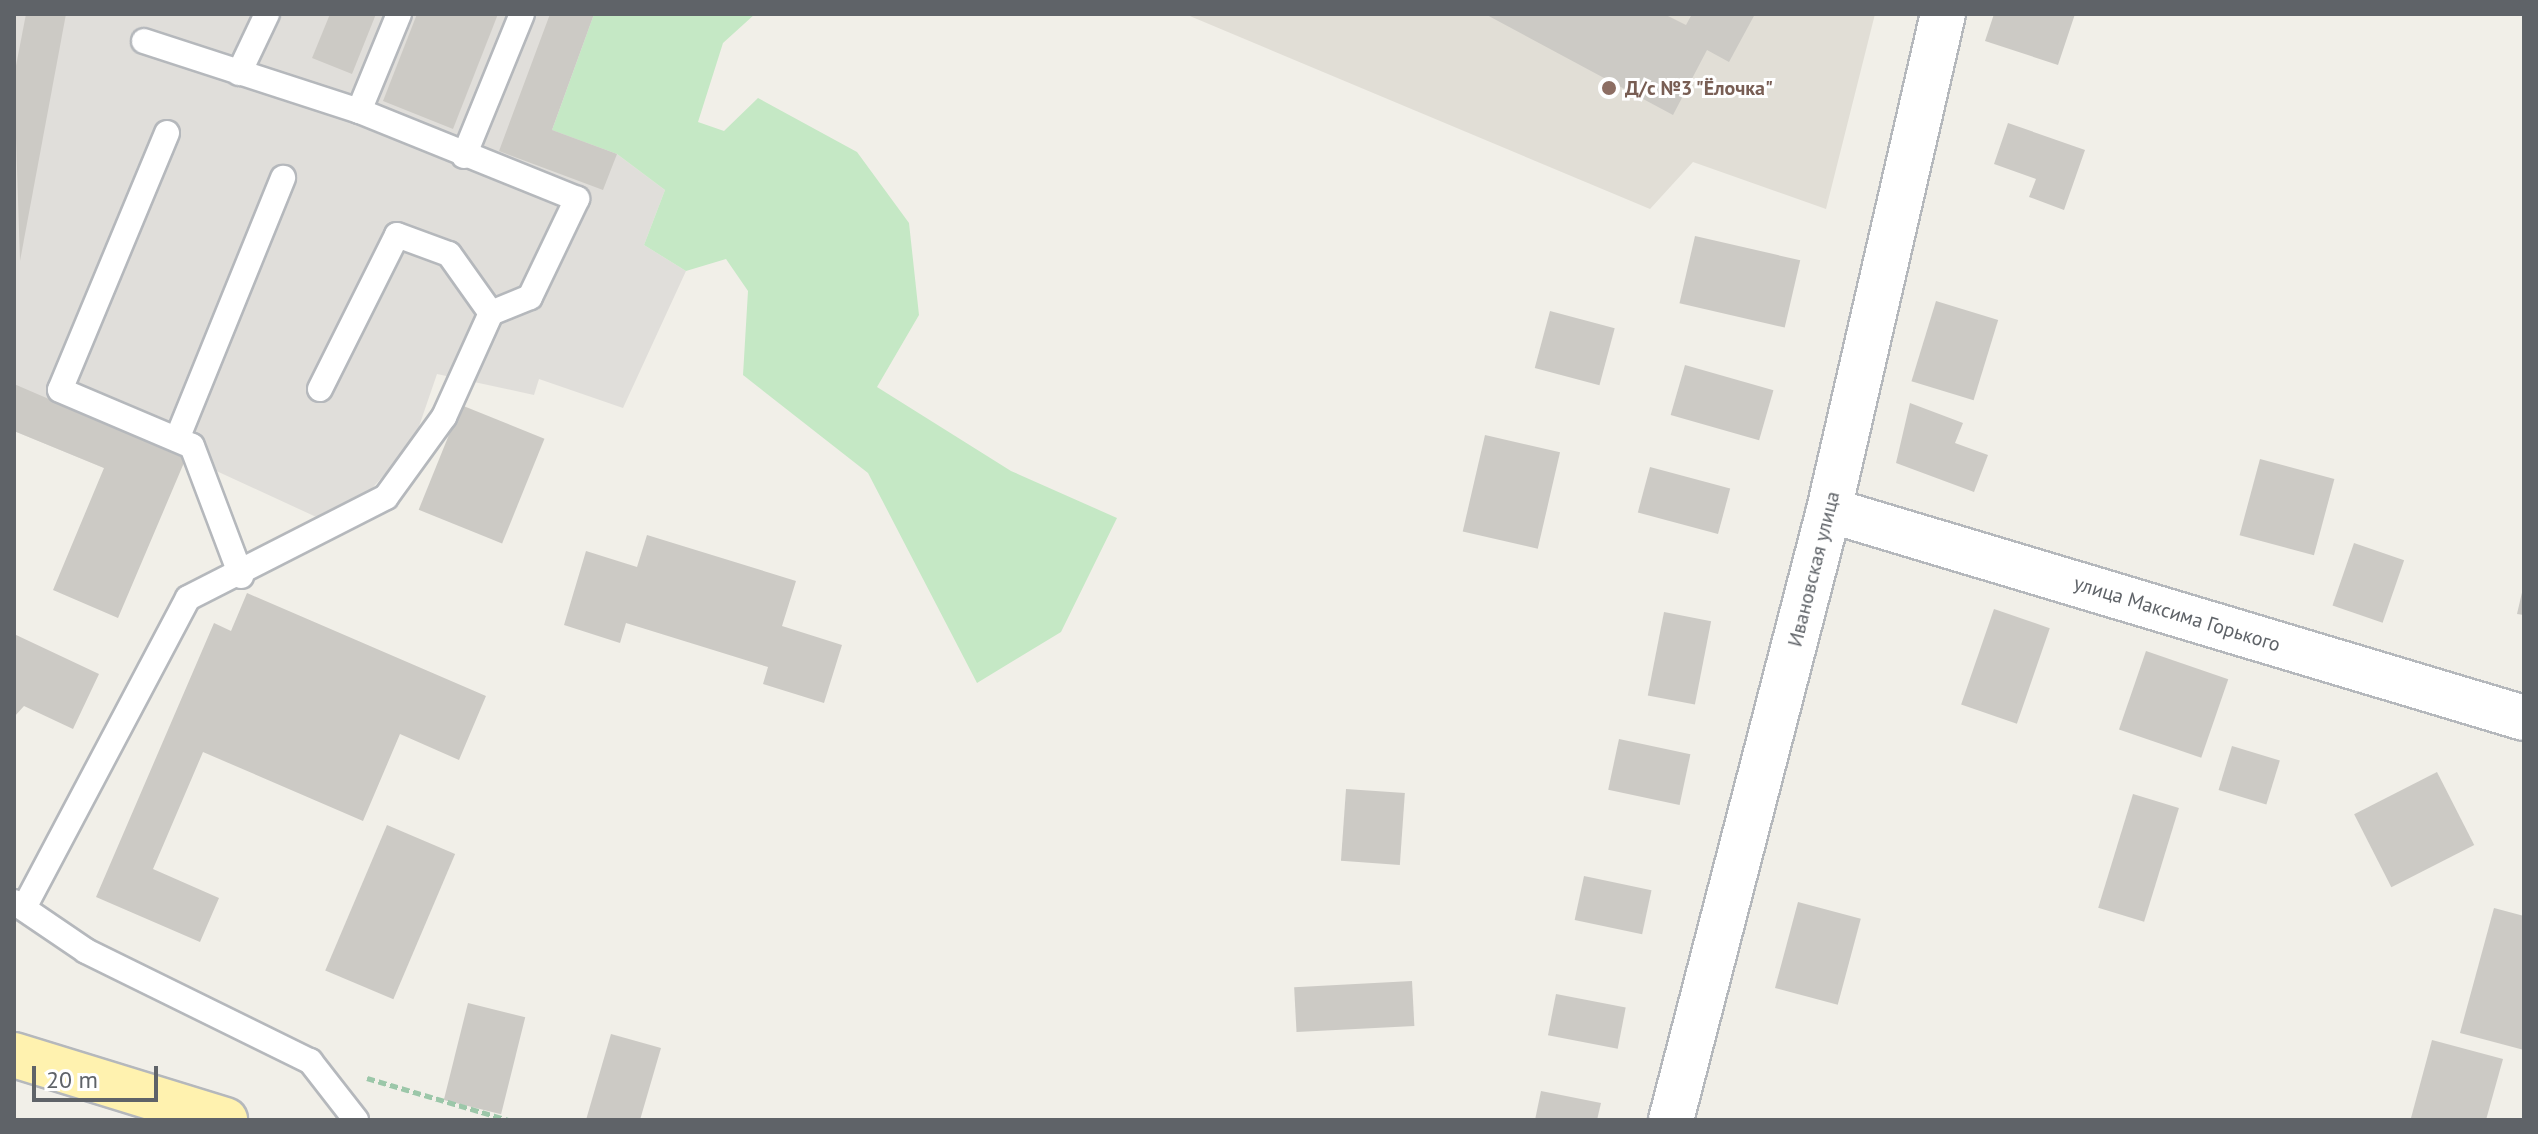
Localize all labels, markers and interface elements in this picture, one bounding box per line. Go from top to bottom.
place label: Д/с №3 "Ёлочка" [1625,76,1775,100]
marker: Д/с №3 "Ёлочка" [1600,79,1618,97]
street label: Ивановская улица [1783,489,1845,649]
street label: улица Максима Горького [2071,571,2283,657]
scale bar [36,1050,162,1100]
text: 20 m [46,1064,98,1095]

